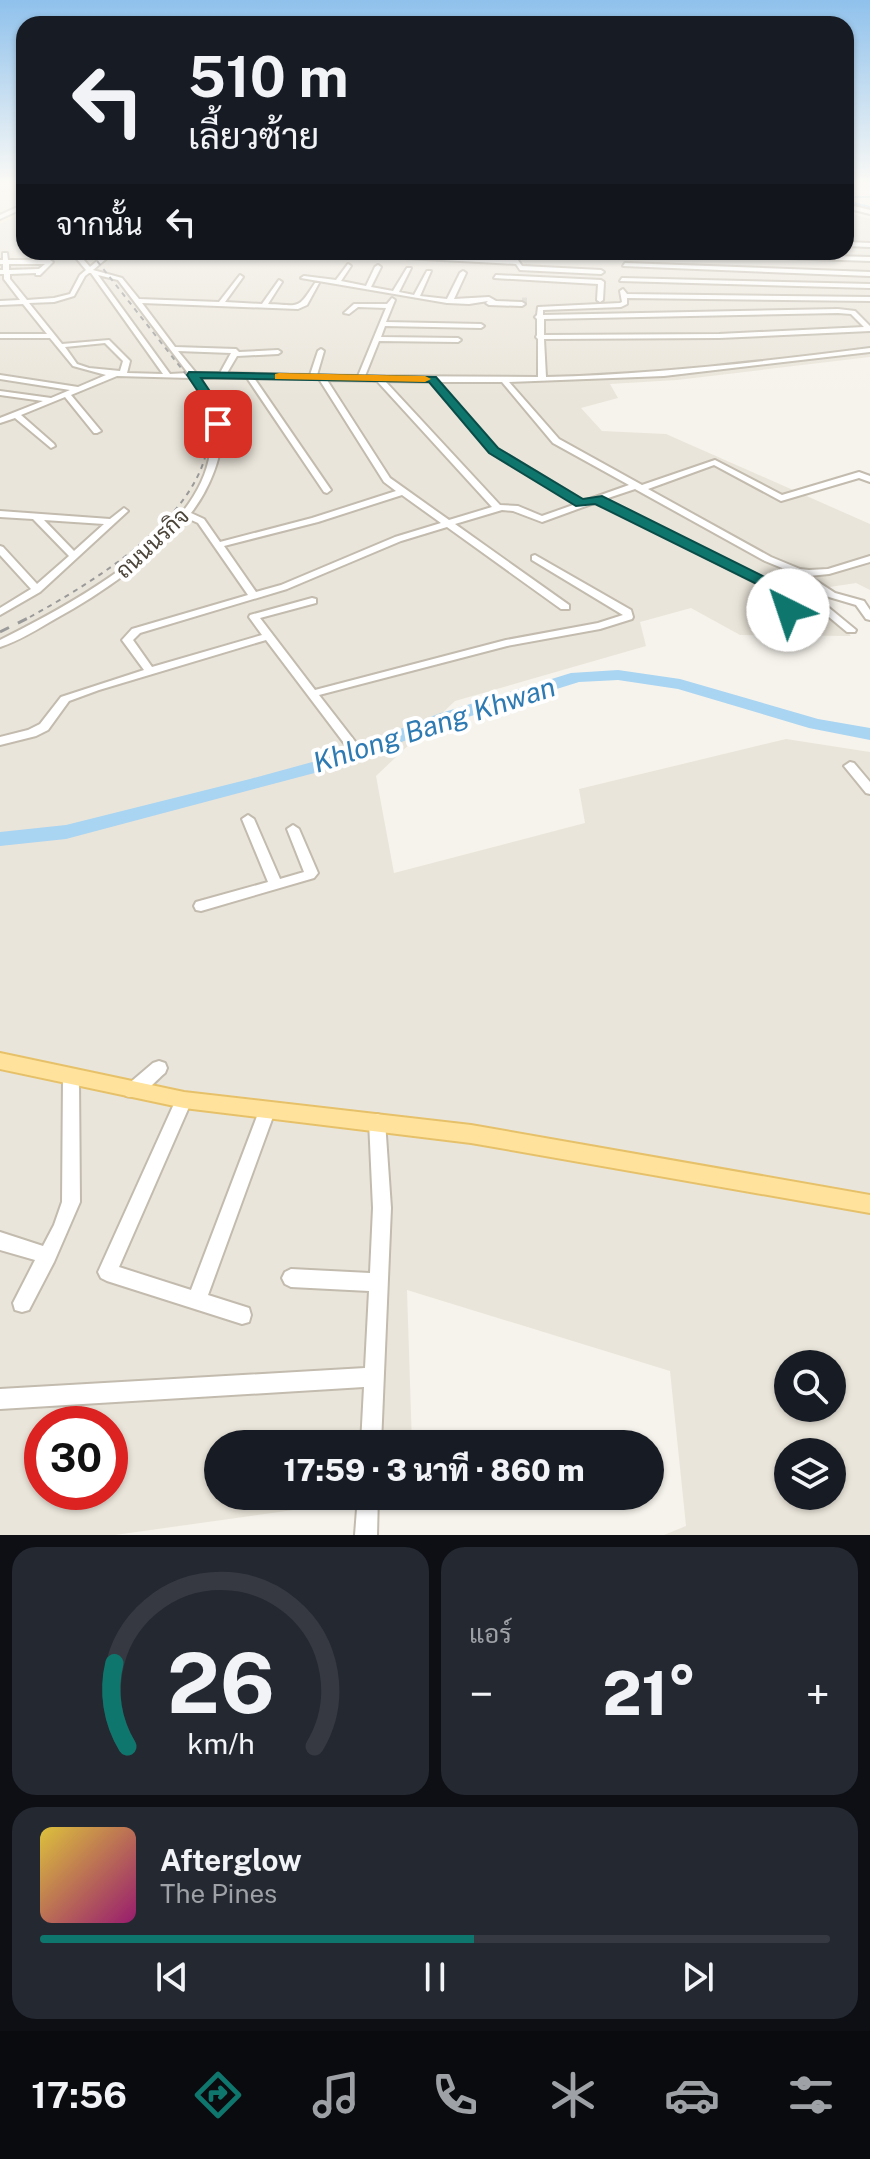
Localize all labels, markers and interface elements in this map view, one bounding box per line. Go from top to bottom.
text: 510 m [188,44,349,110]
icon: left [56,48,160,152]
text: เลี้ยวซ้าย [188,115,319,157]
icon: left [159,200,203,244]
text: จากนั้น [56,206,143,242]
pin [184,390,252,458]
icon: arrive [196,402,240,446]
street label: ถนนนรกิจ [110,503,194,583]
position arrow [746,568,830,652]
water label: Khlong Bang Khwan [309,669,559,779]
map controls [774,1350,846,1510]
button: search [774,1350,846,1422]
speed limit sign: 30 [24,1406,128,1510]
button: layers [774,1438,846,1510]
text: 17:59 · 3 นาที · 860 m [283,1452,585,1488]
text: แอร์ [469,1618,512,1649]
text: 26 [167,1634,274,1732]
text: 21° [602,1658,697,1729]
text: − [469,1668,493,1720]
text: + [806,1668,830,1720]
text: km/h [187,1727,254,1760]
text: Afterglow [160,1842,302,1878]
text: The Pines [160,1878,277,1909]
icon: previous [150,1955,194,1999]
icon: pause [413,1955,457,1999]
icon: next [676,1955,720,1999]
icon: directions [190,2067,246,2123]
icon: music [308,2067,364,2123]
icon: phone [427,2067,483,2123]
icon: climate [545,2067,601,2123]
icon: car [664,2067,720,2123]
icon: filters [783,2067,839,2123]
text: 17:56 [31,2074,127,2116]

